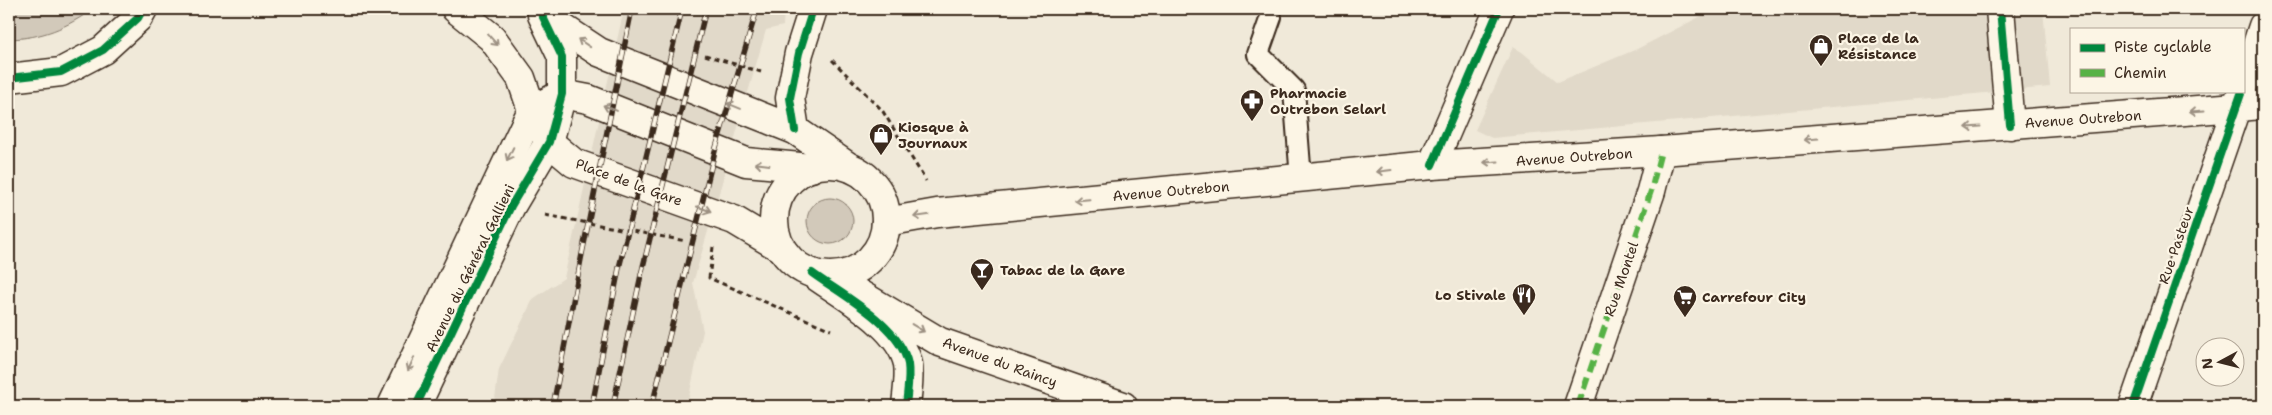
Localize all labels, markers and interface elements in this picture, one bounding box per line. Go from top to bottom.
legend [2070,28,2244,92]
place label: Place de la Résistance [1838,29,1919,63]
shop icon: Place de la Résistance [1808,33,1834,67]
one-way arrow [487,34,498,47]
text: Piste cyclable [2114,37,2212,57]
one-way arrow [578,38,592,48]
text: Chemin [2114,63,2167,83]
place label: Pharmacie Outrebon Selarl [1270,84,1386,118]
pharmacy icon: Pharmacie Outrebon Selarl [1239,88,1265,122]
one-way arrow [727,101,742,110]
one-way arrow [603,103,618,112]
street label: Avenue Outrebon [2024,106,2142,132]
one-way arrow [2189,106,2205,115]
place label: Kiosque à Journaux [898,118,969,152]
shop icon: Kiosque à Journaux [868,122,894,156]
one-way arrow [1965,123,1981,132]
one-way arrow [1803,134,1819,144]
street label: Avenue Outrebon [1515,144,1633,170]
one-way arrow [505,146,515,161]
street label: Place de la Gare [573,154,685,210]
one-way arrow [1484,157,1500,166]
one-way arrow [755,159,771,169]
one-way arrow [1376,166,1392,176]
street label: Avenue Outrebon [1112,177,1231,205]
street label: Avenue du Général Gallieni [421,181,519,355]
one-way arrow [1075,195,1091,204]
street label: Rue Pasteur [2154,203,2198,286]
one-way arrow [696,205,712,214]
one-way arrow [913,211,929,221]
street label: Rue Montel [1600,238,1642,319]
bar icon: Tabac de la Gare [969,257,995,291]
place label: Tabac de la Gare [1000,261,1125,279]
restaurant icon: Lo Stivale [1511,282,1537,316]
supermarket icon: Carrefour City [1672,284,1698,318]
place label: Lo Stivale [1435,286,1506,304]
place label: Carrefour City [1702,288,1806,306]
one-way arrow [910,324,924,334]
street label: Avenue du Raincy [940,333,1060,391]
north arrow [2194,338,2244,388]
one-way arrow [406,356,416,371]
text: N [2197,357,2217,370]

